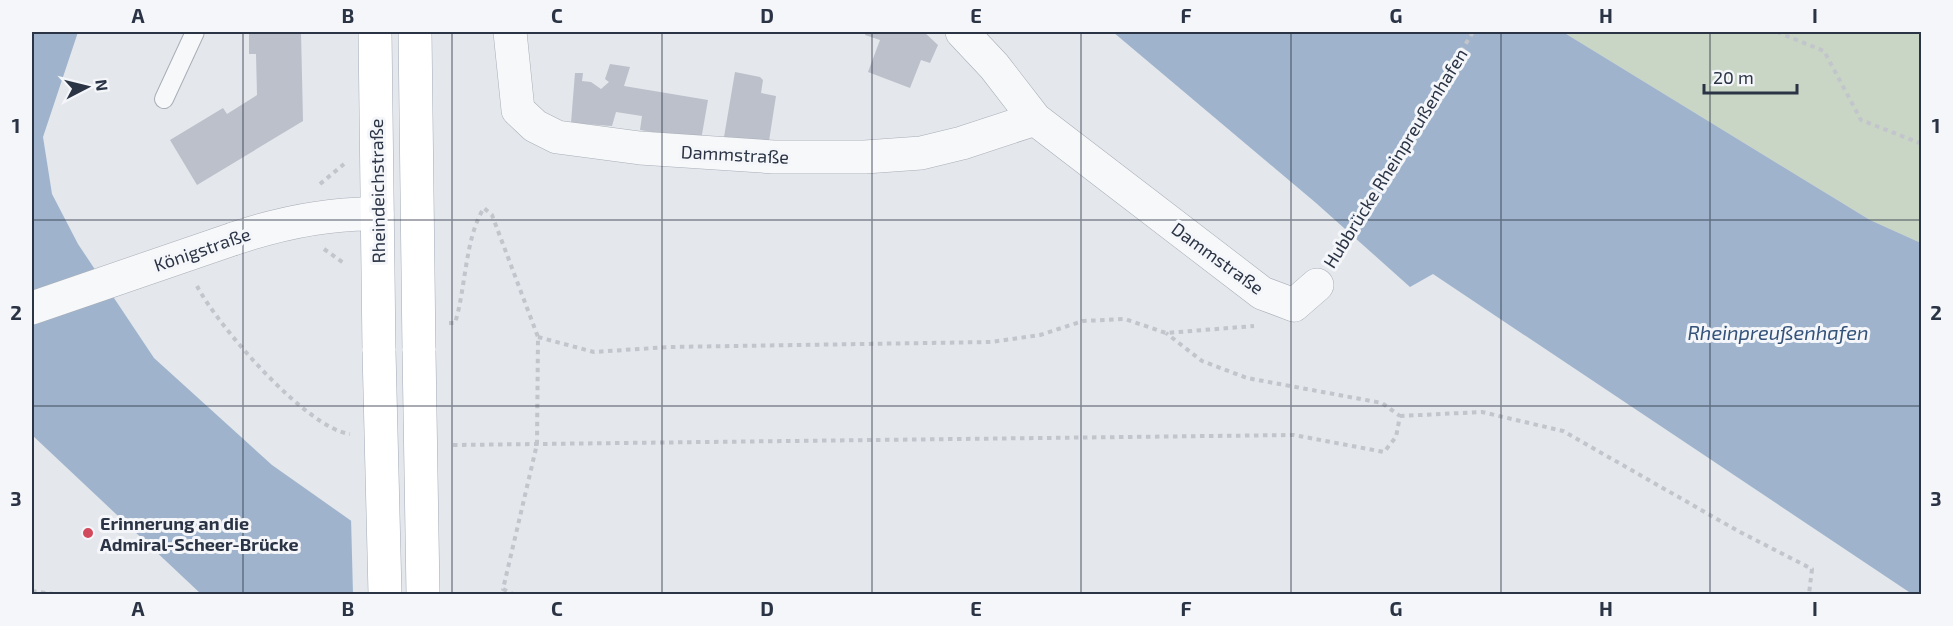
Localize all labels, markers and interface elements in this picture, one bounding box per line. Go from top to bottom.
text: A [131,3,145,27]
text: B [342,3,354,27]
text: C [551,3,563,27]
text: D [760,3,774,27]
text: E [970,3,982,27]
text: F [1180,3,1192,27]
text: G [1390,3,1402,27]
text: H [1599,3,1613,27]
text: I [1812,3,1818,27]
street label: Hubbrücke Rheinpreußenhafen [1318,44,1472,272]
north arrow [57,57,117,117]
scale bar [1704,57,1797,95]
text: 20 m [1713,66,1754,88]
text: N [92,78,113,92]
text: 1 [12,113,20,137]
text: 1 [1932,113,1940,137]
street label: Rheindeichstraße [365,118,389,264]
street label: Dammstraße [680,140,790,168]
street label: Dammstraße [1168,217,1268,299]
street label: Königstraße [151,222,253,276]
text: 2 [10,300,22,324]
text: 2 [1930,300,1942,324]
water label: Rheinpreußenhafen [1687,320,1869,344]
text: 3 [10,486,22,510]
text: 3 [1930,486,1942,510]
place label: Erinnerung an die Admiral-Scheer-Brücke [100,512,299,555]
marker: Erinnerung an die Admiral-Scheer-Brücke [81,526,95,540]
text: A [131,596,145,620]
text: B [342,596,354,620]
text: C [551,596,563,620]
text: D [760,596,774,620]
text: E [970,596,982,620]
text: F [1180,596,1192,620]
text: G [1390,596,1402,620]
text: H [1599,596,1613,620]
text: I [1812,596,1818,620]

